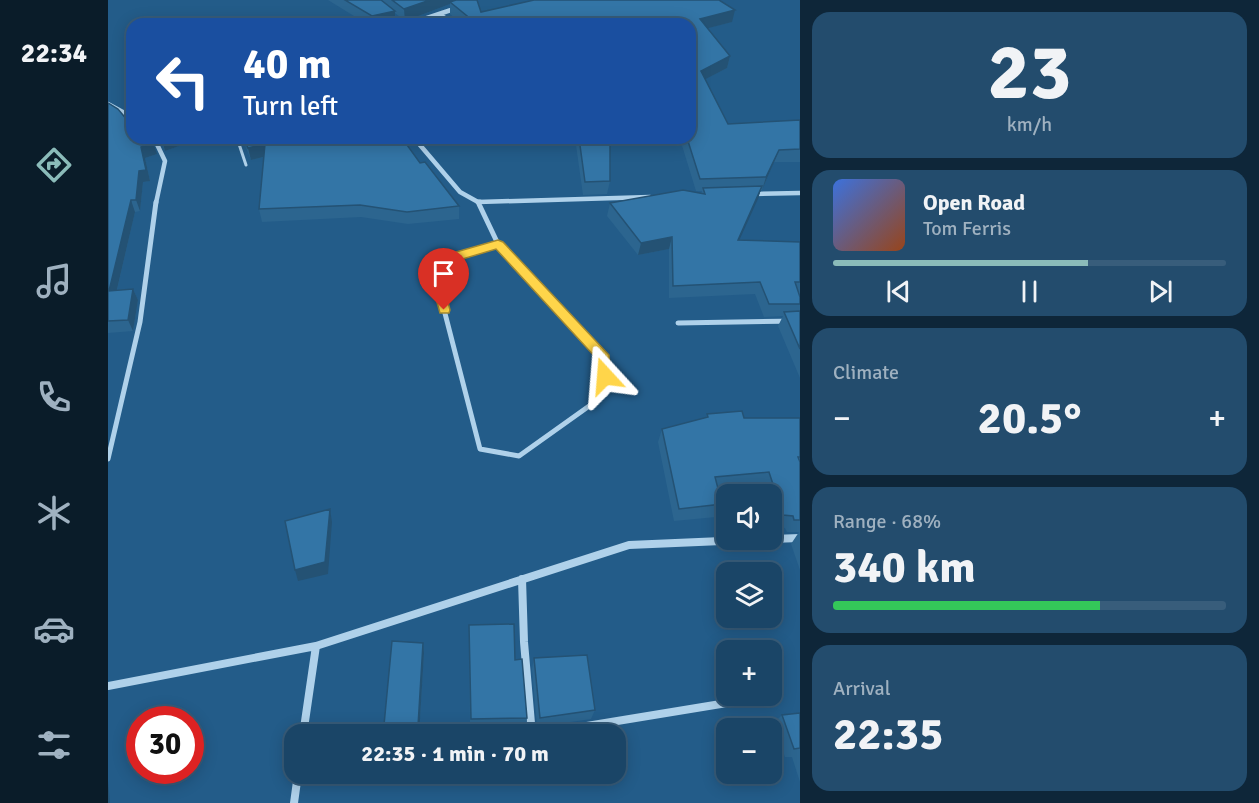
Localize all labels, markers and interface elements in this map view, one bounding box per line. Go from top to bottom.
text: 23 [987,25,1072,121]
text: 22:34 [21,37,87,70]
text: 40 m [243,39,332,90]
icon: left [144,42,222,120]
text: Turn left [243,90,338,123]
text: km/h [1007,112,1052,137]
icon: directions [33,144,75,186]
text: Open Road [923,189,1025,216]
text: Tom Ferris [923,216,1011,241]
pin [418,248,469,310]
icon: arrive [427,257,460,290]
icon: music [33,260,75,302]
icon: previous [882,275,915,308]
icon: pause [1013,275,1046,308]
icon: next [1144,275,1177,308]
position arrow [573,344,637,408]
text: Climate [833,360,899,385]
icon: phone [33,376,75,418]
text: 20.5° [978,391,1081,446]
text: − [833,398,851,439]
text: + [1208,398,1226,439]
map controls [716,484,782,784]
button: sound [716,484,782,550]
icon: climate [33,492,75,534]
text: Range · 68% [833,509,941,534]
text: 340 km [833,540,976,595]
button: layers [716,562,782,628]
icon: car [33,608,75,650]
button: + [716,640,782,706]
text: Arrival [833,676,891,701]
speed limit sign: 30 [126,706,204,784]
text: 22:35 [833,707,943,762]
button: − [716,718,782,784]
icon: filters [33,724,75,766]
text: 22:35 · 1 min · 70 m [361,740,549,767]

